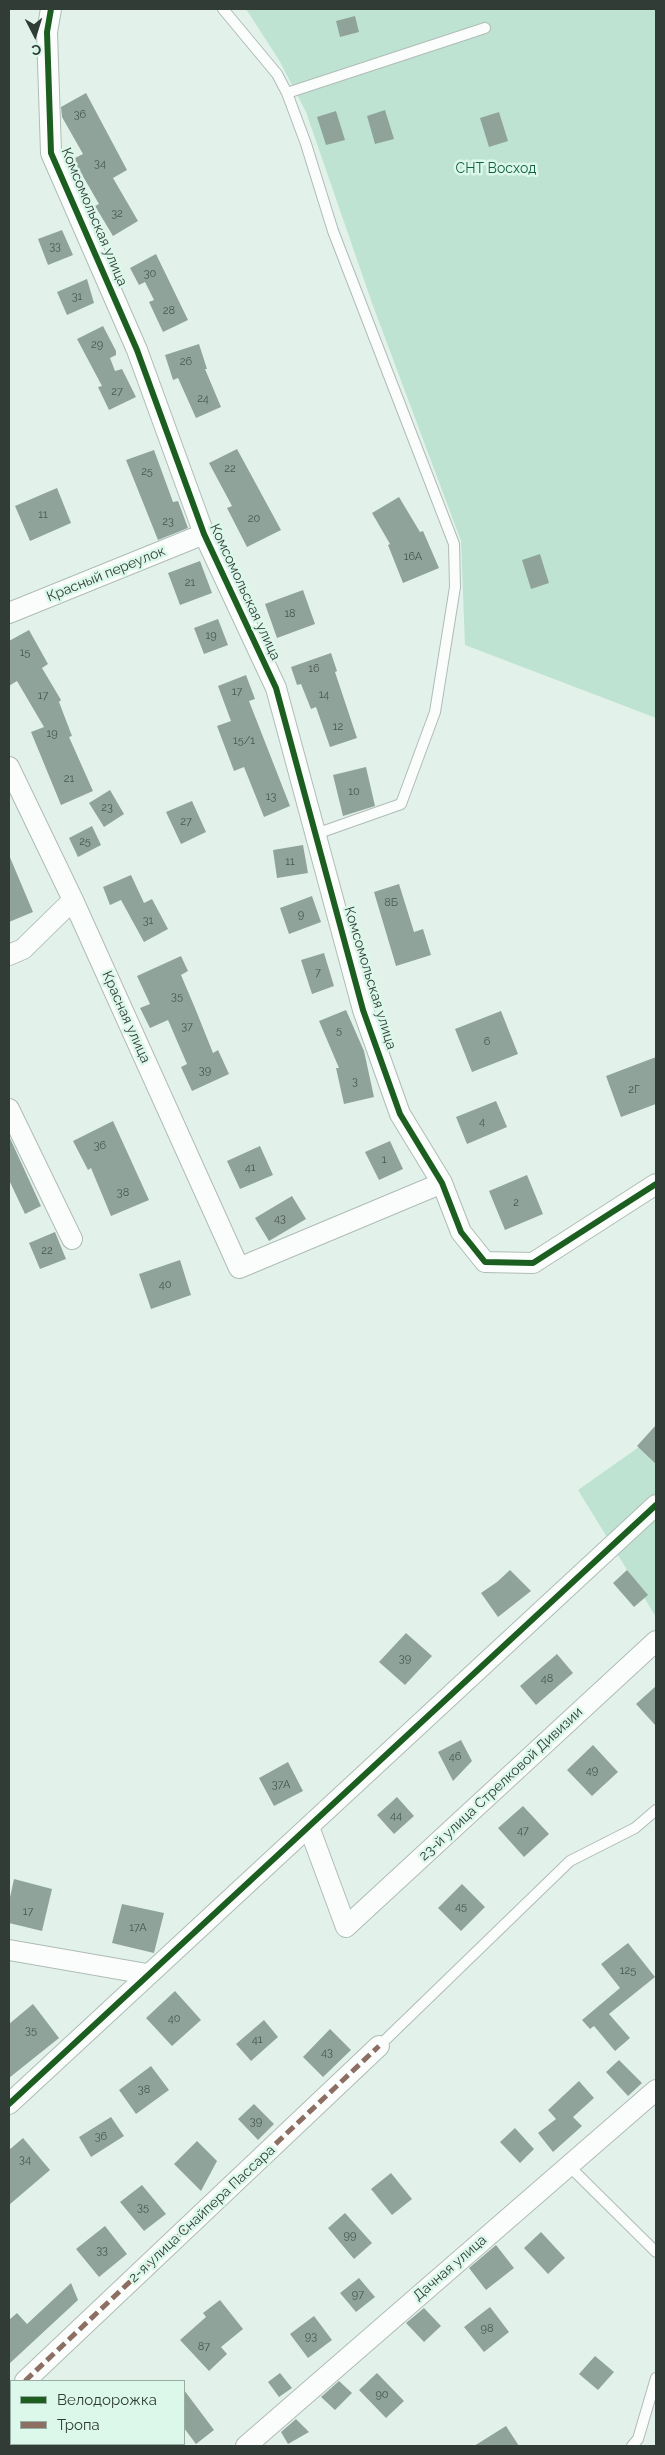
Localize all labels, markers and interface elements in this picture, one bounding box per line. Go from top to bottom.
north arrow [10,10,60,60]
text: С [31,42,42,58]
house number: 36 [74,108,86,122]
street label: Комсомольская улица [57,145,131,289]
house number: 34 [94,157,106,171]
park label: СНТ Восход [456,161,536,177]
house number: 32 [111,207,123,221]
house number: 33 [49,240,61,254]
house number: 30 [144,267,156,281]
house number: 31 [72,290,82,304]
house number: 28 [163,304,175,318]
house number: 29 [91,338,103,352]
house number: 26 [180,355,192,369]
house number: 27 [111,385,123,399]
house number: 24 [197,392,209,406]
house number: 22 [224,462,236,476]
house number: 25 [141,465,153,479]
house number: 11 [38,508,48,522]
house number: 20 [248,512,260,526]
house number: 23 [162,515,174,529]
street label: Комсомольская улица [206,521,284,663]
street label: Красный переулок [44,543,168,605]
house number: 16А [404,550,422,564]
house number: 21 [185,576,195,590]
house number: 18 [284,607,296,621]
house number: 19 [205,629,217,643]
house number: 15 [20,646,30,660]
house number: 16 [308,662,320,676]
house number: 17 [232,685,242,699]
house number: 14 [319,688,329,702]
house number: 17 [38,689,48,703]
house number: 12 [333,720,343,734]
house number: 19 [46,727,58,741]
house number: 15/1 [233,734,255,748]
house number: 21 [64,772,74,786]
house number: 10 [348,785,360,799]
house number: 13 [266,790,276,804]
house number: 23 [101,801,113,815]
house number: 27 [180,815,192,829]
house number: 25 [79,835,91,849]
house number: 11 [285,855,295,869]
house number: 8Б [384,896,398,910]
street label: Комсомольская улица [340,905,400,1051]
house number: 9 [298,908,304,922]
house number: 31 [143,914,153,928]
house number: 7 [315,966,321,980]
street label: Красная улица [98,968,154,1066]
house number: 35 [171,990,183,1004]
house number: 37 [181,1020,193,1034]
house number: 5 [336,1024,342,1038]
house number: 6 [484,1035,490,1049]
house number: 39 [199,1064,211,1078]
house number: 3 [352,1075,358,1089]
house number: 2Г [628,1083,640,1097]
house number: 4 [479,1115,485,1129]
house number: 36 [94,1139,106,1153]
house number: 1 [382,1153,386,1167]
house number: 41 [245,1161,255,1175]
house number: 38 [117,1186,129,1200]
house number: 2 [513,1196,519,1210]
house number: 43 [274,1212,286,1226]
house number: 22 [41,1244,53,1258]
house number: 40 [159,1278,171,1292]
house number: 39 [399,1652,411,1666]
house number: 48 [541,1672,553,1686]
street label: 23-й улица Стрелковой Дивизии [416,1704,586,1864]
house number: 46 [449,1750,461,1764]
house number: 49 [586,1764,598,1778]
house number: 37А [272,1778,290,1792]
house number: 44 [390,1809,402,1823]
house number: 47 [517,1824,529,1838]
house number: 45 [455,1900,467,1914]
house number: 17 [23,1905,33,1919]
house number: 17А [129,1921,147,1935]
house number: 125 [620,1964,636,1978]
house number: 40 [168,2012,180,2026]
house number: 35 [25,2024,37,2038]
house number: 41 [252,2033,262,2047]
house number: 43 [321,2046,333,2060]
house number: 38 [138,2083,150,2097]
house number: 39 [250,2115,262,2129]
house number: 36 [95,2130,107,2144]
street label: 2-я улица Снайпера Пассара [125,2142,279,2286]
house number: 34 [19,2153,31,2167]
house number: 35 [137,2201,149,2215]
house number: 99 [344,2229,356,2243]
street label: Дачная улица [410,2232,490,2304]
house number: 33 [96,2244,108,2258]
house number: 97 [352,2288,364,2302]
house number: 98 [481,2322,493,2336]
house number: 93 [305,2330,317,2344]
house number: 87 [198,2340,210,2354]
legend [10,2380,185,2445]
house number: 90 [375,2388,389,2402]
text: Велодорожка [57,2391,157,2409]
text: Тропа [57,2416,100,2434]

